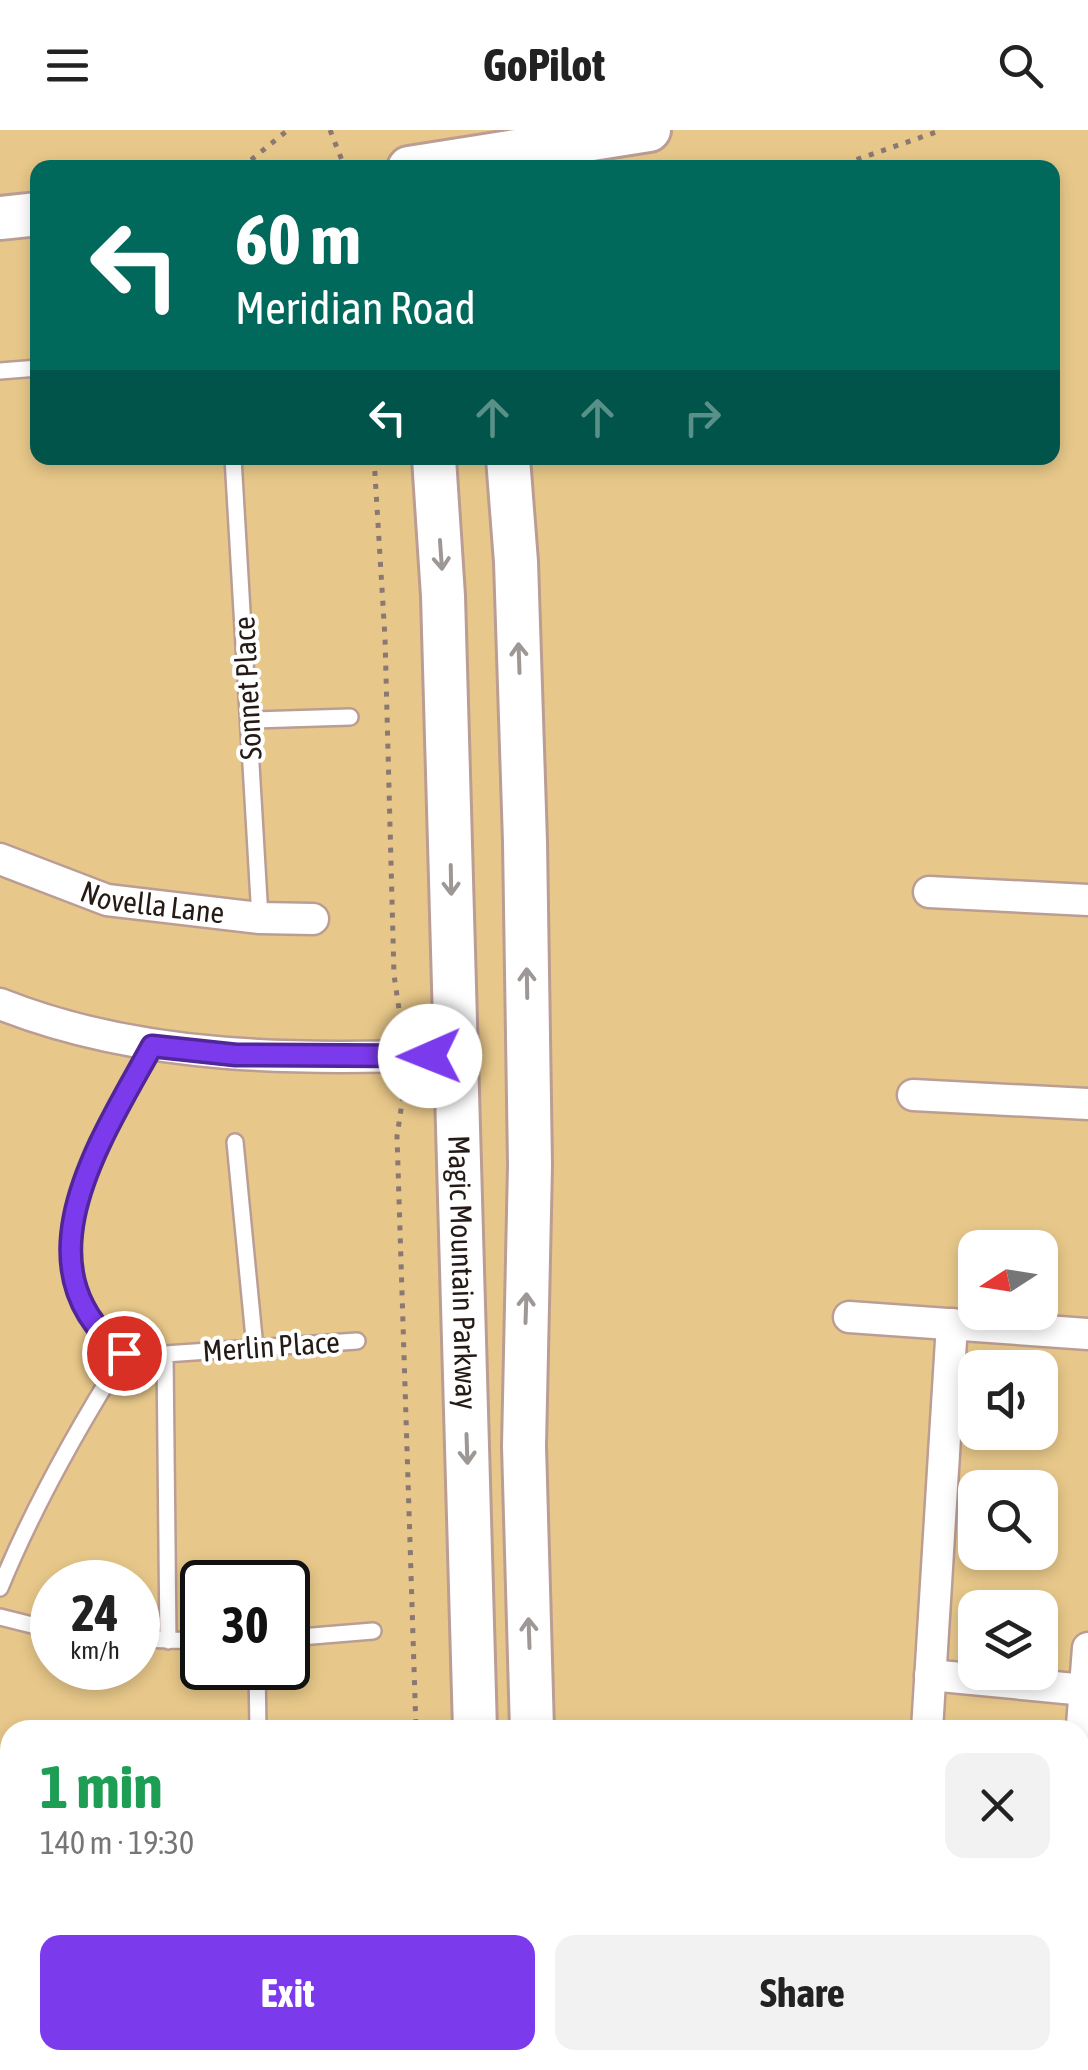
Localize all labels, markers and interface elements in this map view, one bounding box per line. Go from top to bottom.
icon: menu [40,38,95,93]
icon: search [993,38,1048,93]
text: GoPilot [483,39,605,91]
text: 60 m [235,199,361,279]
icon: left [70,200,200,330]
text: Meridian Road [235,282,476,334]
icon: left [360,390,415,445]
icon: ahead [465,390,520,445]
icon: ahead [570,390,625,445]
icon: right [675,390,730,445]
one-way arrow [431,538,450,570]
street label: Sonnet Place [226,616,268,761]
one-way arrow [509,642,528,674]
one-way arrow [441,863,460,895]
street label: Novella Lane [76,874,226,930]
one-way arrow [518,967,536,1000]
position arrow [378,1004,482,1108]
street label: Magic Mountain Parkway [442,1135,484,1410]
north arrow [958,1230,1058,1330]
map controls [958,1230,1058,1690]
one-way arrow [516,1292,535,1324]
pin [82,1311,167,1396]
street label: Merlin Place [201,1324,341,1368]
icon: arrive [97,1326,152,1381]
button: sound [958,1350,1058,1450]
one-way arrow [457,1433,476,1465]
button: search [958,1470,1058,1570]
speed limit sign: 30 [180,1560,310,1690]
text: 24 [71,1584,118,1642]
button: layers [958,1590,1058,1690]
one-way arrow [519,1617,538,1649]
text: km/h [70,1636,120,1664]
text: 1 min [40,1752,163,1821]
button: close [945,1753,1050,1858]
text: 140 m · 19:30 [40,1824,194,1861]
button: Exit [40,1935,535,2050]
button: Share [555,1935,1050,2050]

